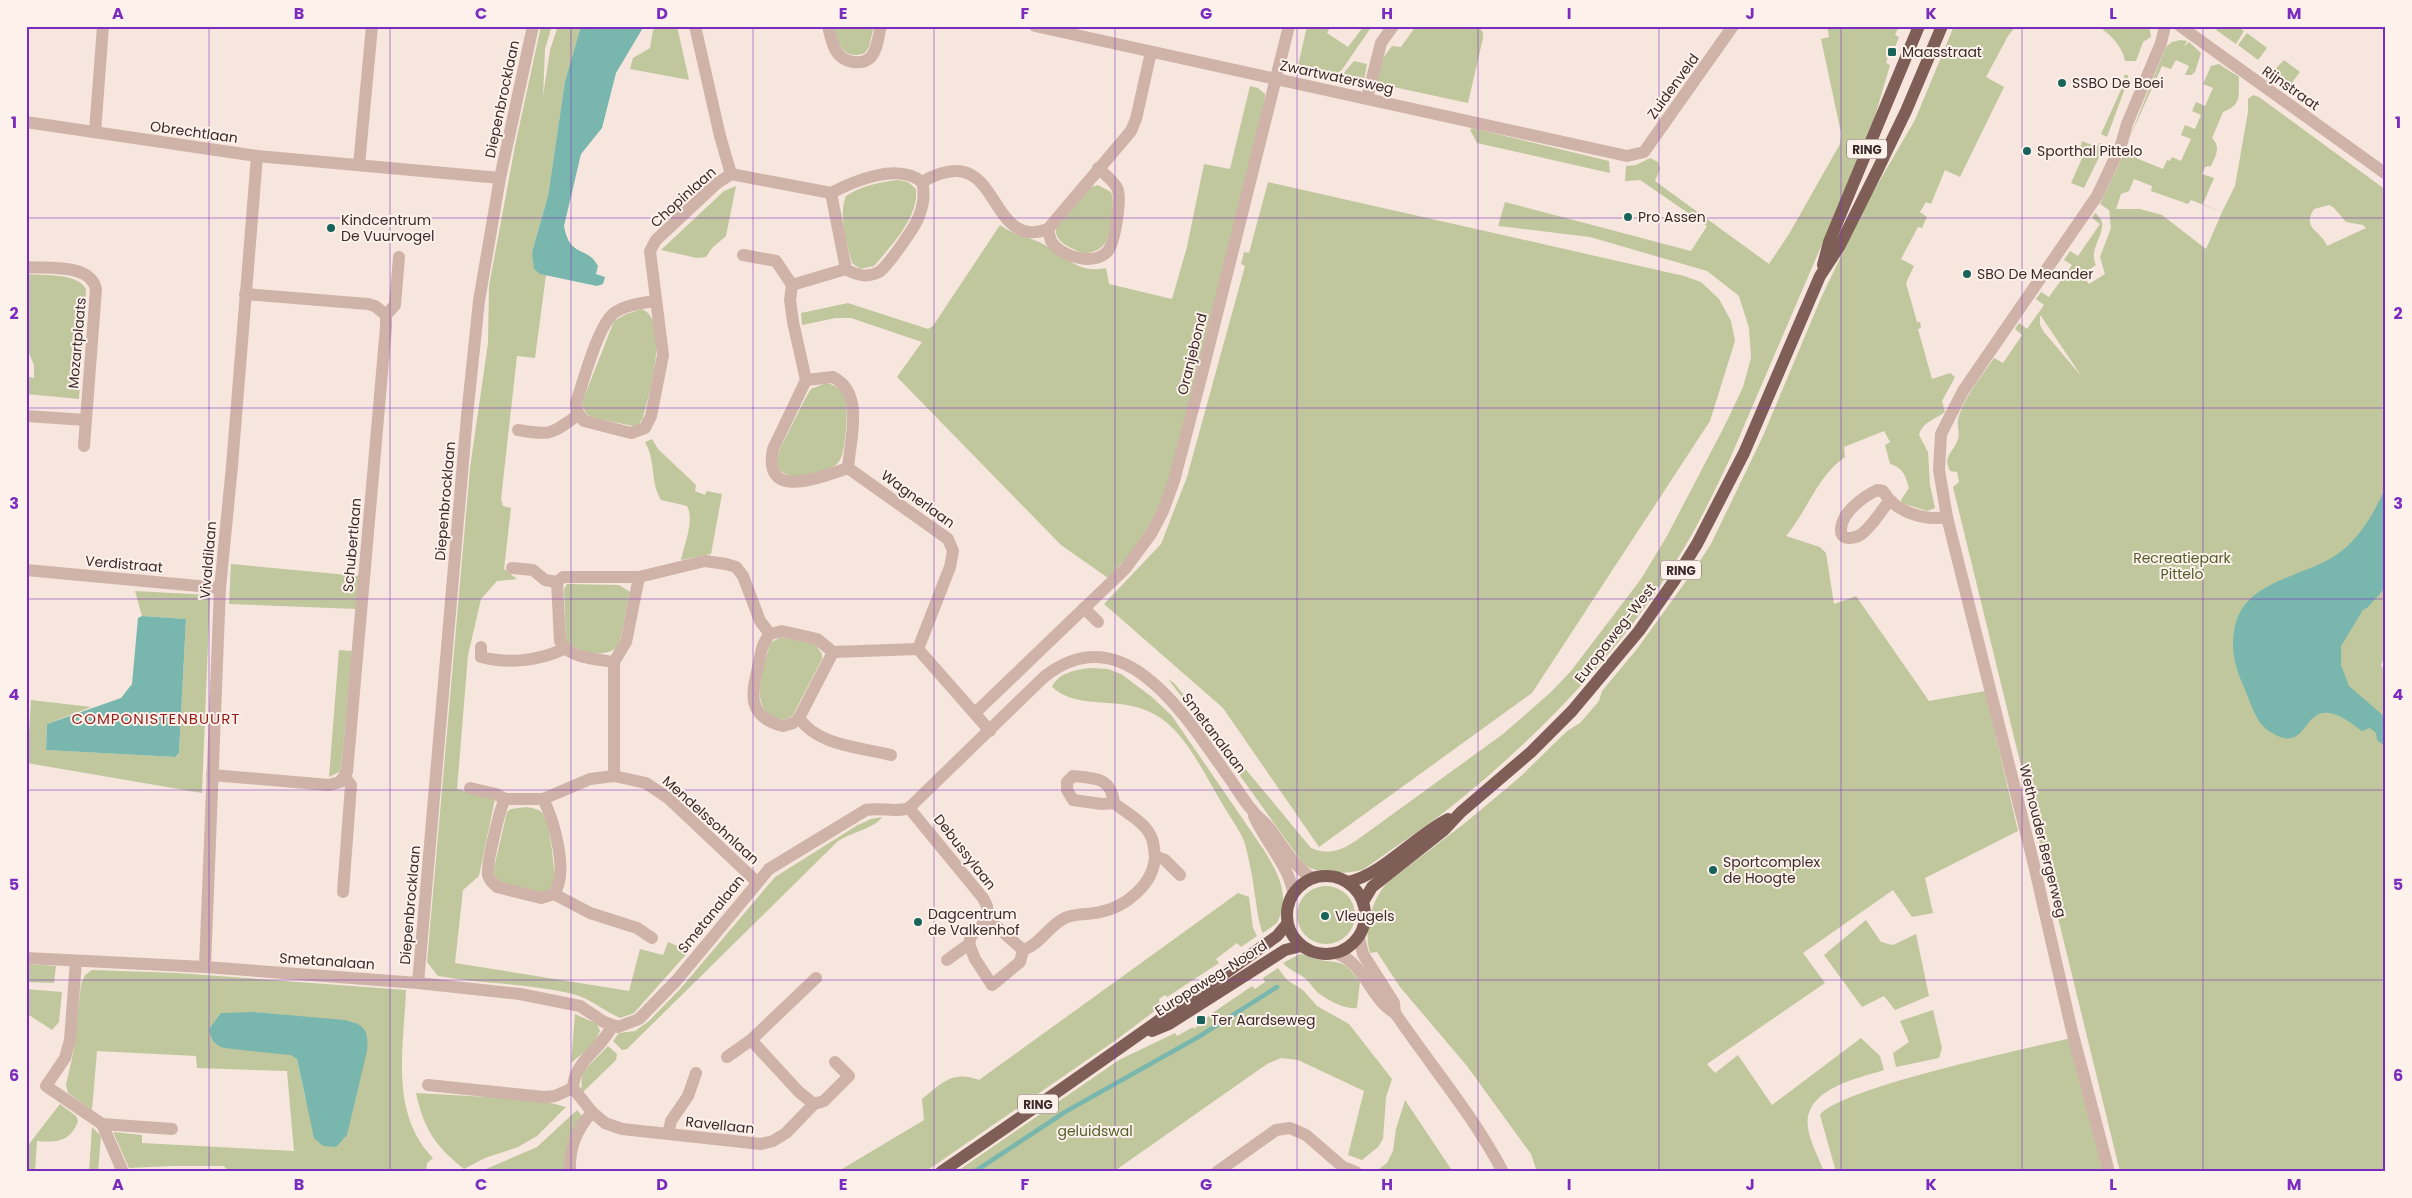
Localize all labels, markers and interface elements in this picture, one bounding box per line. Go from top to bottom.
text: A [112,2,124,25]
text: B [294,2,304,25]
text: C [475,2,487,25]
text: D [656,2,668,25]
text: E [839,2,847,25]
text: F [1021,2,1030,25]
text: G [1200,2,1212,25]
text: H [1381,2,1393,25]
text: I [1567,2,1571,25]
text: J [1745,2,1755,25]
text: K [1925,2,1937,25]
text: L [2109,2,2117,25]
text: M [2287,2,2301,25]
street label: Diepenbrocklaan [480,38,524,160]
place label: Maasstraat [1902,42,1982,62]
marker: Maasstraat [1886,46,1898,58]
street label: Zuidenveld [1642,49,1704,123]
street label: Zwartwatersweg [1278,55,1396,99]
street label: Rijnstraat [2258,61,2324,115]
place label: SSBO De Boei [2072,73,2164,93]
marker: SSBO De Boei [2056,77,2068,89]
text: 1 [11,111,17,134]
text: 1 [2395,111,2401,134]
street label: Obrechtlaan [149,116,239,148]
road number: RING [1847,140,1887,158]
place label: Sporthal Pittelo [2037,141,2142,161]
marker: Sporthal Pittelo [2021,145,2033,157]
street label: Chopinlaan [646,162,720,232]
place label: Pro Assen [1638,207,1706,227]
place label: Kindcentrum De Vuurvogel [341,210,434,246]
marker: Pro Assen [1622,211,1634,223]
marker: Kindcentrum De Vuurvogel [325,222,337,234]
place label: SBO De Meander [1977,264,2093,284]
marker: SBO De Meander [1961,268,1973,280]
street label: Mozartplaats [63,297,91,389]
text: 2 [9,302,19,325]
text: 2 [2393,302,2403,325]
street label: Oranjebond [1172,311,1212,397]
street label: Diepenbrocklaan [430,440,460,562]
street label: Wagnerlaan [877,465,959,533]
text: 3 [9,492,19,515]
text: 3 [2393,492,2403,515]
street label: Schubertlaan [338,497,366,593]
street label: Vivaldilaan [195,520,221,600]
park label: Recreatiepark Pittelo [2133,548,2232,584]
street label: Verdistraat [84,551,164,577]
road number: RING [1661,560,1701,580]
street label: Europaweg-West [1570,579,1660,687]
text: 4 [9,683,20,706]
text: 4 [2393,683,2404,706]
street label: Smetanalaan [1177,689,1251,777]
district label: COMPONISTENBUURT [72,708,240,729]
street label: Wethouder Bergerweg [2014,762,2072,920]
street label: Mendelssohnlaan [658,771,764,869]
street label: Debussylaan [929,810,1001,894]
street label: Diepenbrocklaan [395,844,425,966]
place label: Sportcomplex de Hoogte [1723,852,1820,888]
marker: Sportcomplex de Hoogte [1707,864,1719,876]
street label: Smetanalaan [673,871,749,957]
text: 5 [9,873,19,896]
text: 5 [2393,873,2403,896]
place label: Dagcentrum de Valkenhof [928,904,1020,940]
place label: Vleugels [1335,906,1394,926]
marker: Vleugels [1319,910,1331,922]
marker: Dagcentrum de Valkenhof [912,916,924,928]
street label: Europaweg-Noord [1151,935,1271,1021]
street label: Smetanalaan [279,948,375,974]
place label: Ter Aardseweg [1211,1010,1315,1030]
marker: Ter Aardseweg [1195,1014,1207,1026]
text: 6 [9,1064,19,1087]
text: 6 [2393,1064,2403,1087]
road number: RING [1018,1094,1058,1114]
street label: Ravellaan [684,1111,756,1139]
park label: geluidswal [1057,1121,1133,1141]
text: A [112,1173,124,1196]
text: B [294,1173,304,1196]
text: C [475,1173,487,1196]
text: D [656,1173,668,1196]
text: E [839,1173,847,1196]
text: F [1021,1173,1030,1196]
text: G [1200,1173,1212,1196]
text: H [1381,1173,1393,1196]
text: I [1567,1173,1571,1196]
text: J [1745,1173,1755,1196]
text: K [1925,1173,1937,1196]
text: L [2109,1173,2117,1196]
text: M [2287,1173,2301,1196]

